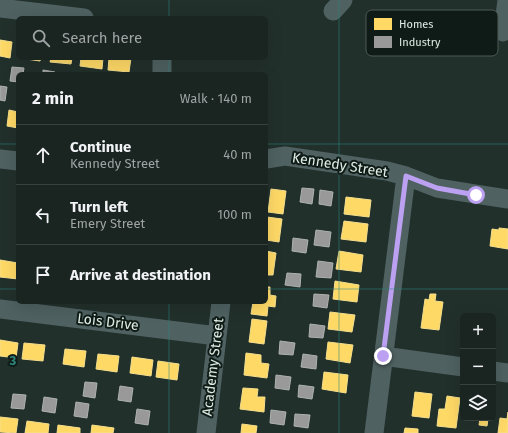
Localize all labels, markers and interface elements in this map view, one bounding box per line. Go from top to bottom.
legend [366,10,498,56]
search box [16,16,268,60]
text: Homes [399,18,433,31]
icon: search [30,27,52,49]
text: Search here [62,29,142,47]
text: Industry [399,36,441,49]
text: 2 min [32,88,74,109]
text: Walk · 140 m [180,91,252,106]
text: Continue [70,138,131,156]
icon: ahead [32,144,54,166]
text: 40 m [223,147,252,162]
street label: Kennedy Street [291,149,390,181]
text: Kennedy Street [70,156,160,171]
route start [467,186,485,204]
text: Turn left [70,198,128,216]
icon: left [32,204,54,226]
text: 100 m [217,207,252,222]
text: Emery Street [70,216,145,231]
icon: arrive [32,264,54,286]
text: Arrive at destination [70,266,211,284]
street label: Lois Drive [76,310,140,334]
map controls [460,313,496,421]
button: + [460,313,496,349]
street label: Academy Street [199,316,228,417]
route end [374,347,392,365]
button: − [460,349,496,385]
text: 3 [9,353,17,368]
button: layers [460,385,496,421]

